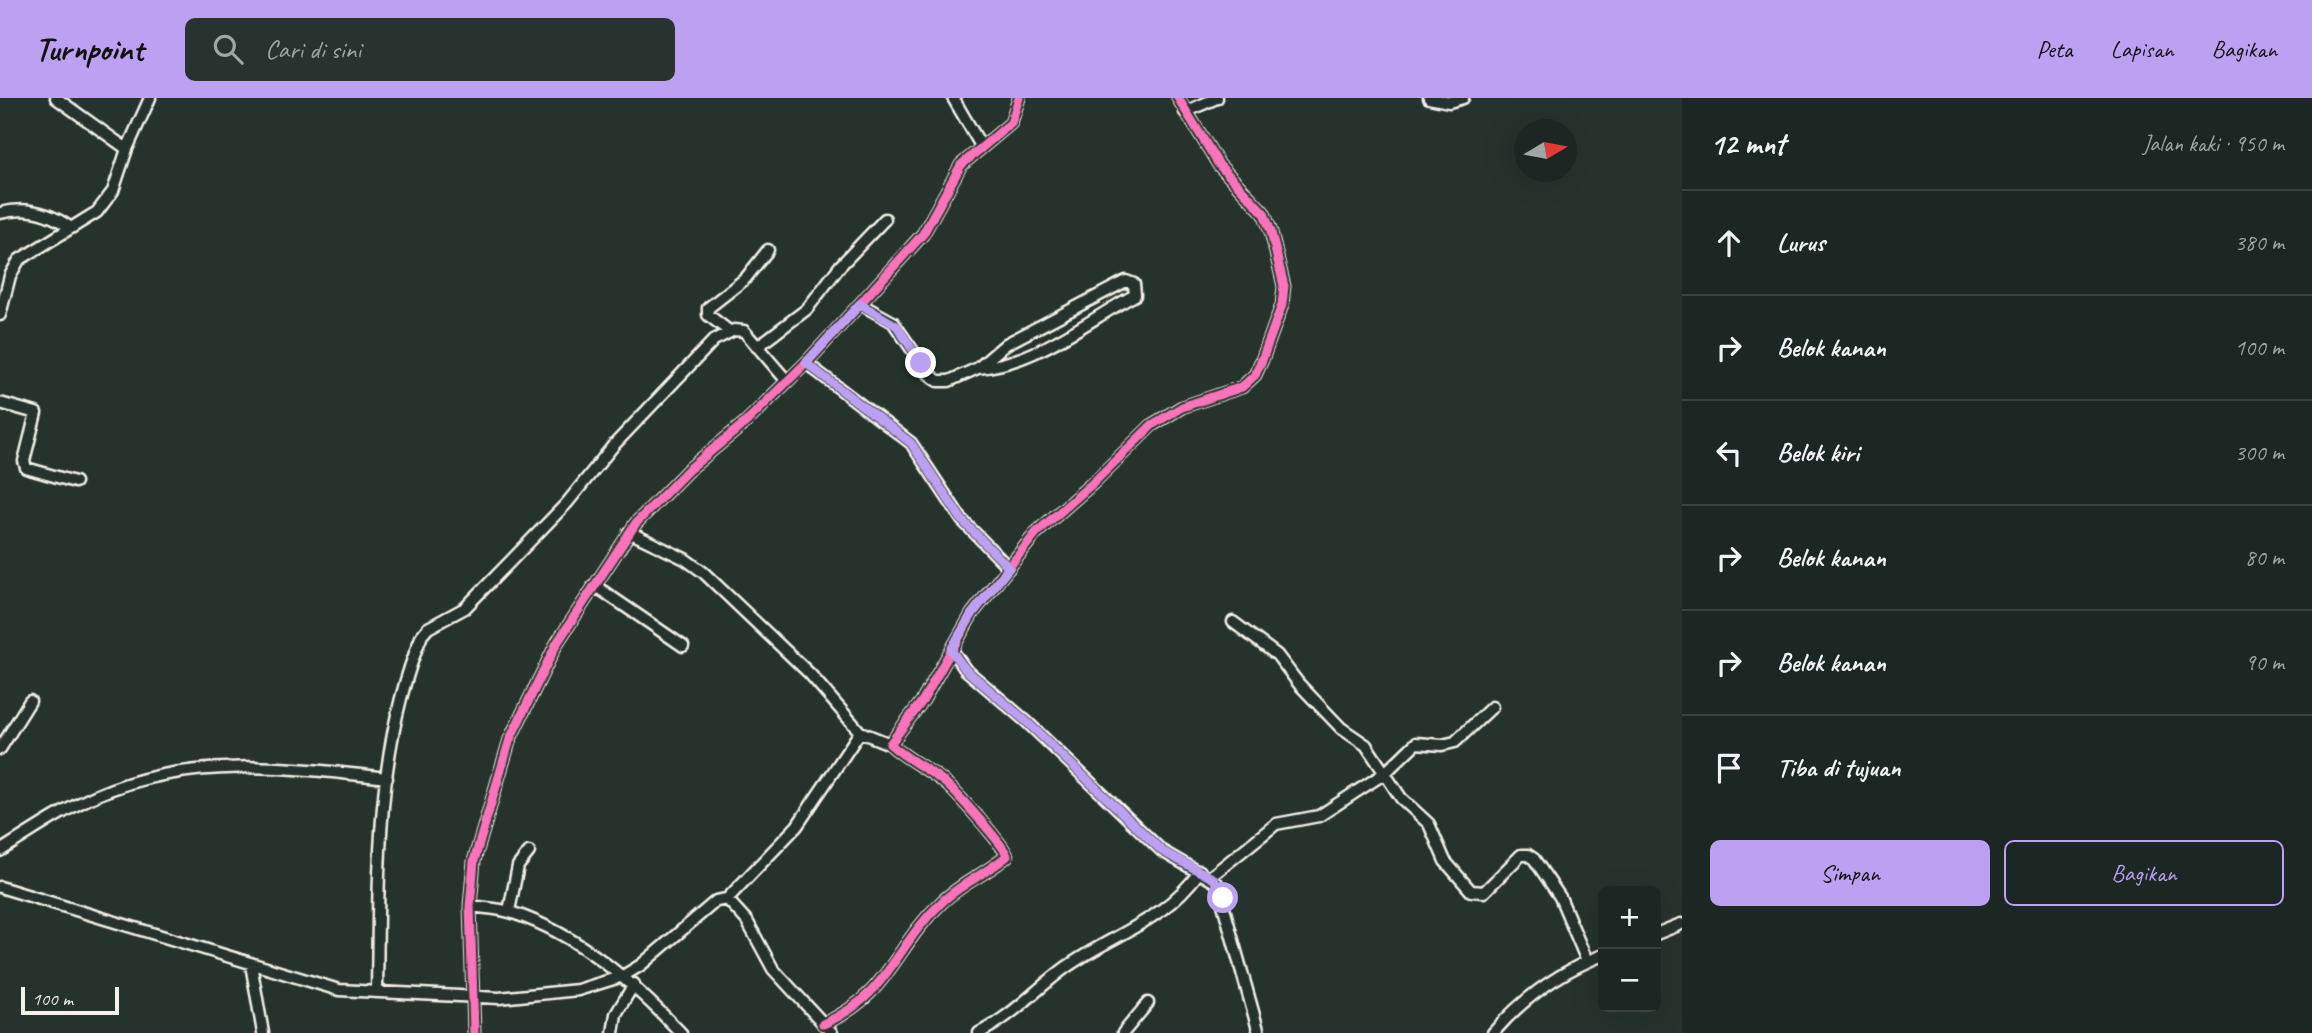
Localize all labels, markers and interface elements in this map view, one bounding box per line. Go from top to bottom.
search box [185,18,675,81]
text: Turnpoint [35,28,143,70]
icon: search [209,30,247,68]
text: Cari di sini [265,33,361,66]
text: Peta [2036,34,2073,64]
text: Lapisan [2111,34,2174,64]
text: Bagikan [2212,34,2277,64]
north arrow [1514,119,1577,182]
text: 12 mnt [1710,125,1785,163]
text: Jalan kaki · 950 m [2142,129,2284,158]
icon: ahead [1710,224,1748,262]
text: Lurus [1777,226,1825,259]
text: 380 m [2235,228,2284,257]
icon: right [1710,329,1748,367]
text: Belok kanan [1777,331,1886,364]
text: 100 m [2235,333,2284,362]
route end [905,347,936,378]
icon: left [1710,434,1748,472]
text: Belok kiri [1777,436,1859,469]
text: 300 m [2235,438,2284,467]
icon: right [1710,539,1748,577]
text: Belok kanan [1777,541,1886,574]
text: 80 m [2245,543,2284,572]
icon: right [1710,644,1748,682]
text: Belok kanan [1777,646,1886,679]
text: 90 m [2245,648,2284,677]
icon: arrive [1710,749,1748,787]
text: Tiba di tujuan [1777,751,1901,784]
button: Simpan [1710,840,1990,906]
button: Bagikan [2004,840,2284,906]
route start [1207,882,1238,913]
map controls [1598,886,1661,1012]
button: + [1598,886,1661,949]
button: − [1598,949,1661,1012]
scale bar [21,984,119,1016]
text: 100 m [32,987,73,1011]

